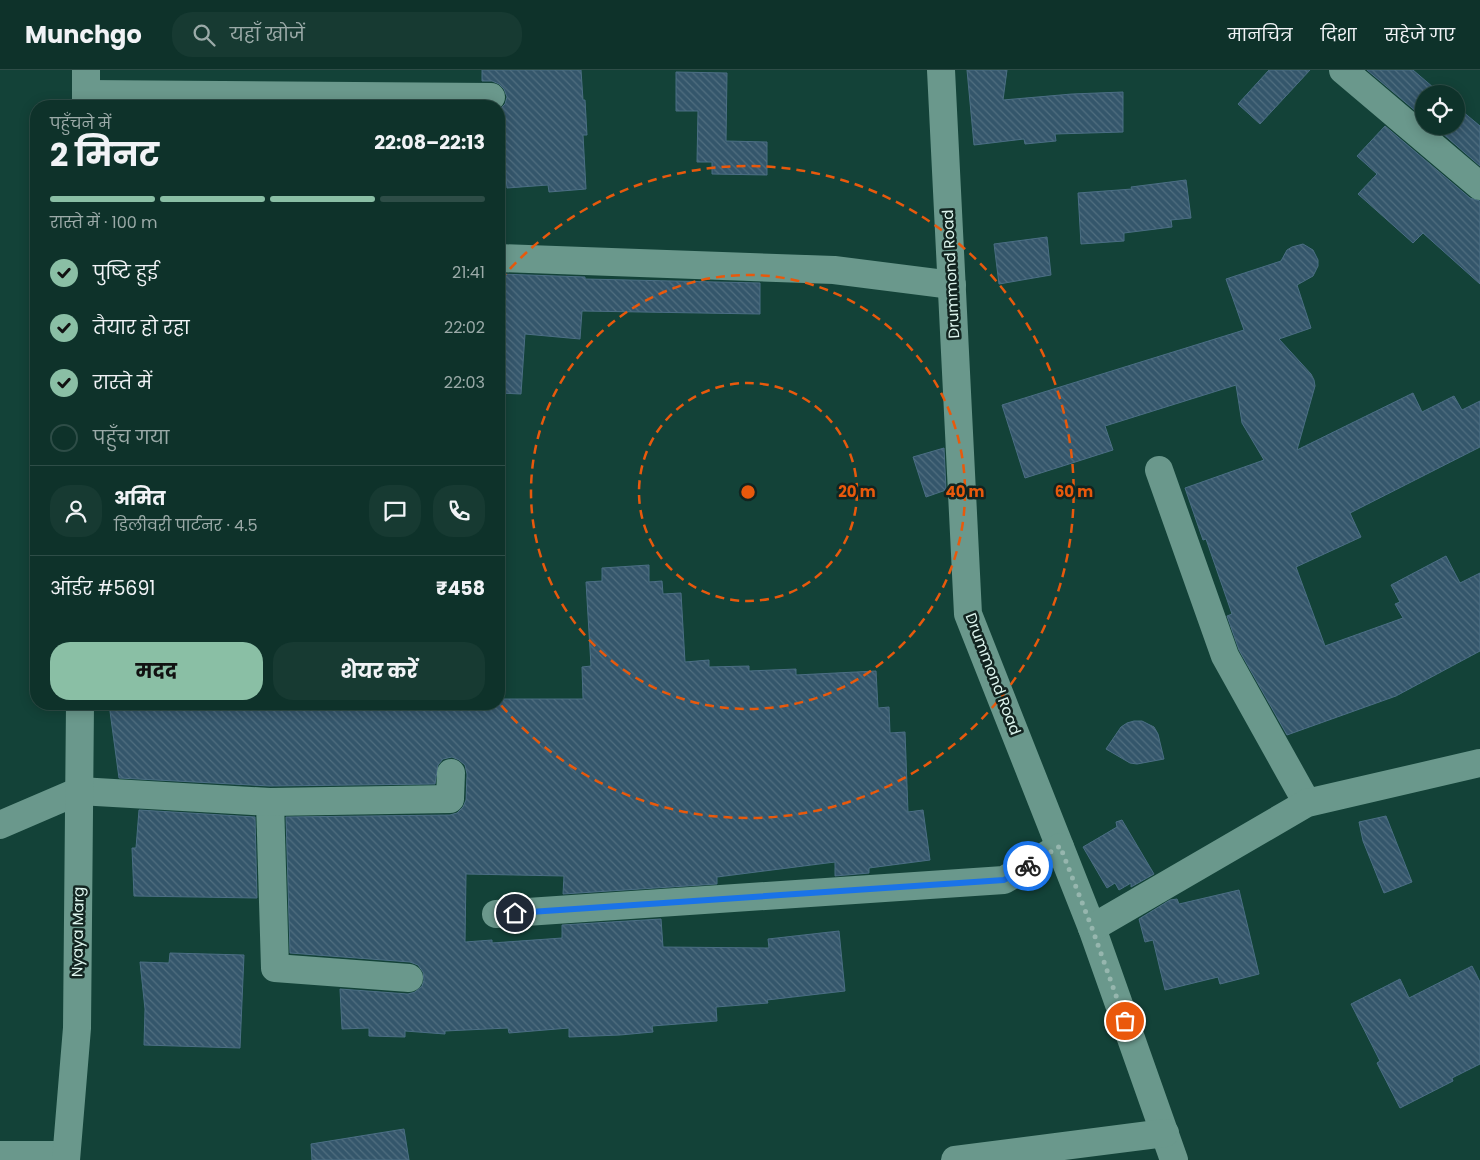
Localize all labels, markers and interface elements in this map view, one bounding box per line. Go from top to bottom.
search box [172,12,522,57]
text: Munchgo [25,18,142,51]
icon: search [190,21,218,49]
text: यहाँ खोजें [230,21,305,48]
text: मानचित्र [1228,22,1292,47]
text: दिशा [1320,22,1357,47]
text: सहेजे गए [1385,22,1455,47]
map controls [1415,85,1465,135]
button: locate [1415,85,1465,135]
text: पहुँचने में [50,112,111,135]
text: 22:08–22:13 [374,129,485,156]
text: 2 मिनट [50,132,159,177]
street label: Drummond Road [937,209,964,339]
text: रास्ते में · 100 m [50,211,158,234]
icon: check [50,259,78,287]
text: पुष्टि हुई [93,259,158,286]
text: 21:41 [452,261,485,284]
icon: check [50,314,78,342]
text: तैयार हो रहा [93,314,190,341]
text: 22:02 [444,316,485,339]
icon: check [50,369,78,397]
text: रास्ते में [93,369,152,396]
text: 22:03 [444,371,485,394]
text: पहुँच गया [93,424,169,451]
text: 20 m [838,481,876,502]
text: 40 m [945,481,985,502]
text: 60 m [1055,481,1093,502]
centre of rings [739,483,757,501]
button: person [50,485,102,537]
text: अमित [114,485,165,512]
button: chat [369,485,421,537]
button: phone [433,485,485,537]
text: डिलीवरी पार्टनर · 4.5 [114,514,258,537]
text: ऑर्डर #5691 [50,575,155,602]
text: ₹458 [436,575,485,602]
street label: Drummond Road [961,610,1026,738]
button: मदद [50,642,263,700]
button: शेयर करें [273,642,485,700]
courier [1003,841,1053,891]
icon: bike [1014,852,1042,880]
street label: Nyaya Marg [66,887,89,977]
pin [494,892,536,934]
icon: home [501,899,529,927]
pin [1104,1000,1146,1042]
icon: bag [1111,1007,1139,1035]

